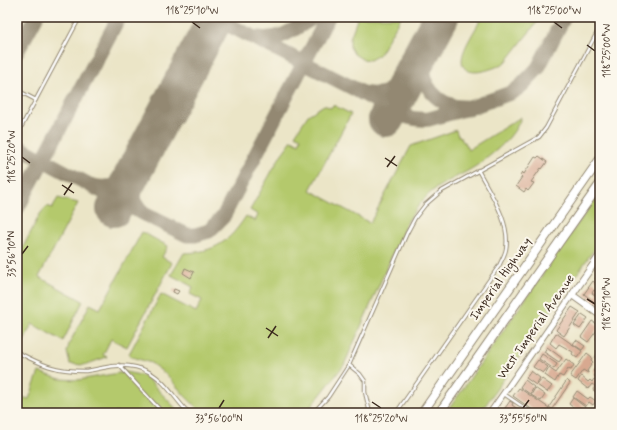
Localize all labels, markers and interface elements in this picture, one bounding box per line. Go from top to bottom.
text: 118°25'10"W [166,4,218,18]
text: 118°25'00"W [527,4,581,18]
text: 118°25'00"W [600,24,614,78]
text: 118°25'20"W [5,130,19,184]
text: 33°56'10"N [5,231,19,277]
street label: Imperial Highway [466,234,537,324]
street label: West Imperial Avenue [493,271,579,383]
text: 118°25'10"W [600,278,614,330]
text: 33°56'00"N [195,412,243,426]
text: 118°25'20"W [354,412,408,426]
text: 33°55'50"N [499,412,547,426]

